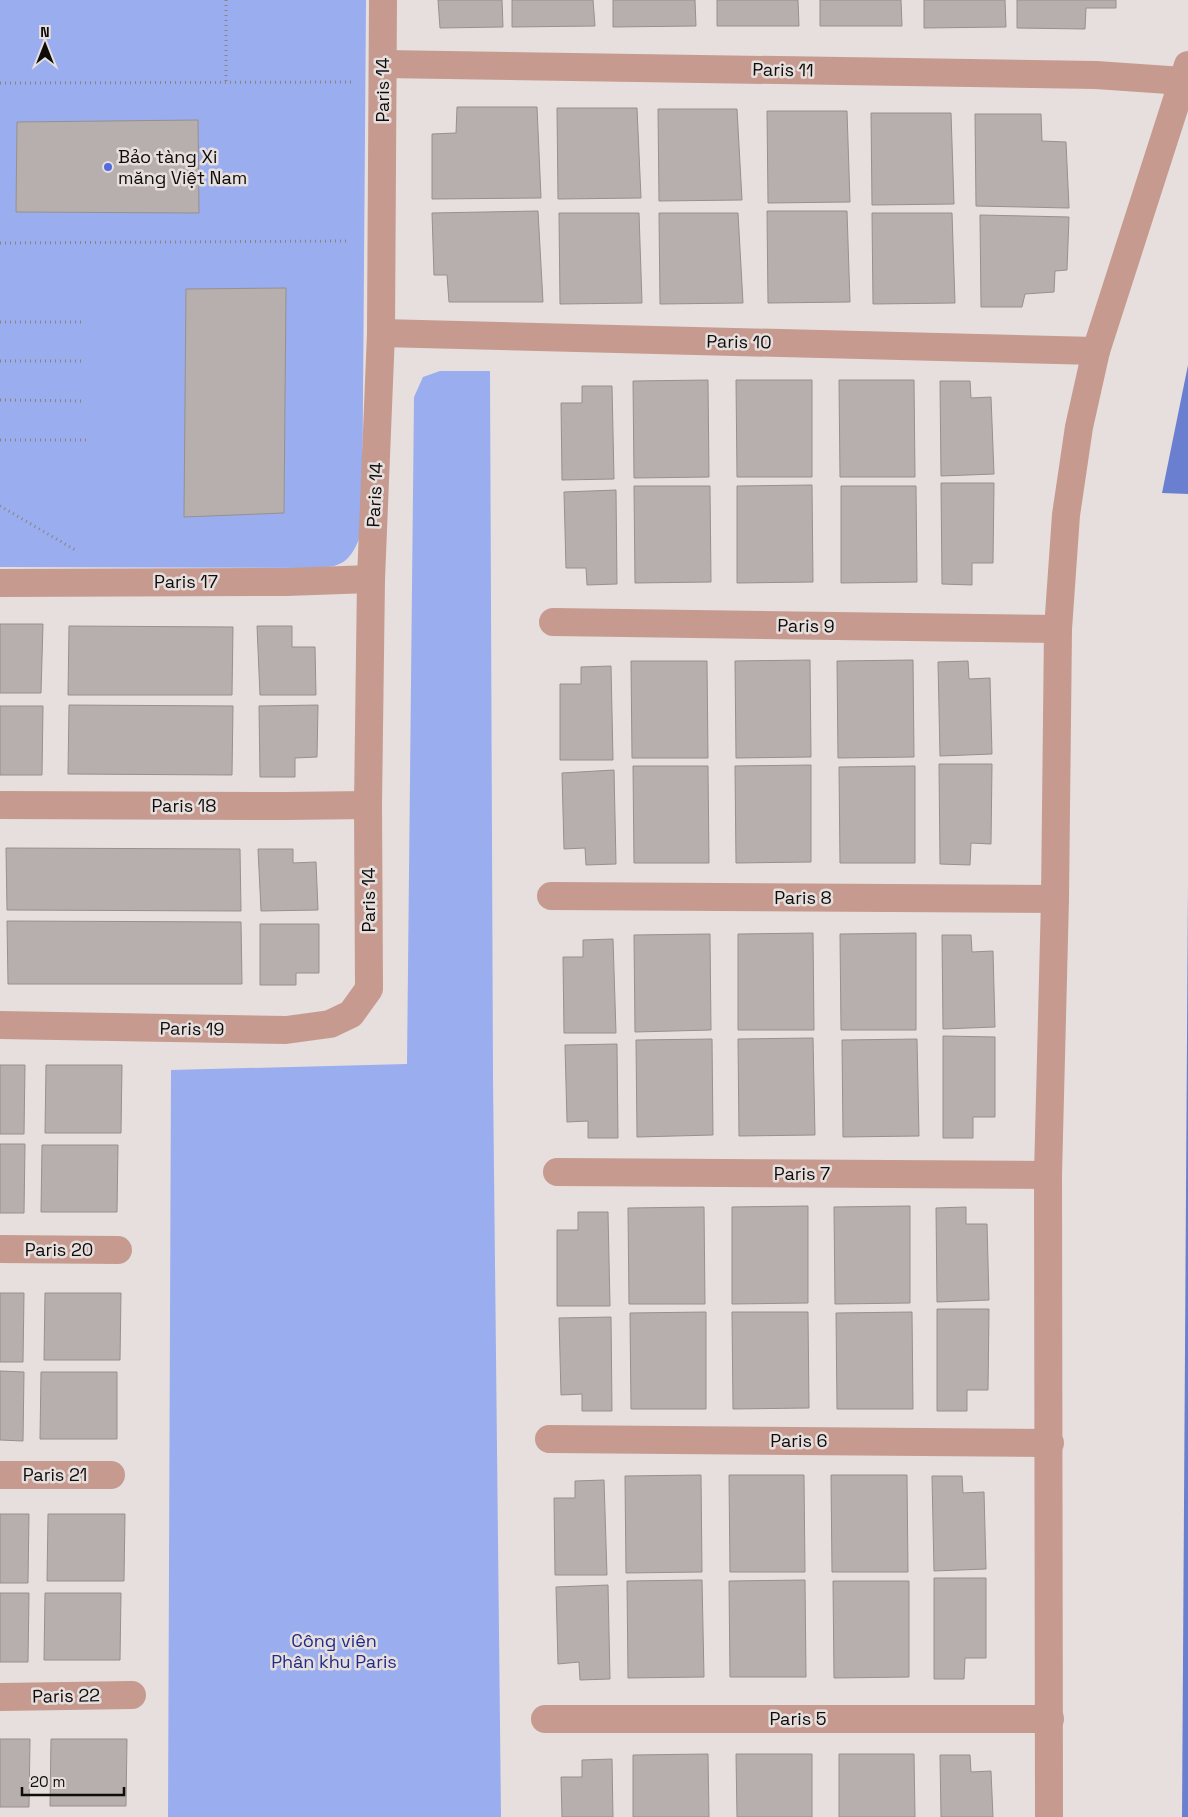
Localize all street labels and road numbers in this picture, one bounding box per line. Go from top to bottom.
street label: Paris 14 [371,57,394,123]
street label: Paris 11 [752,57,814,82]
street label: Paris 10 [706,329,772,354]
street label: Paris 14 [361,462,388,528]
street label: Paris 17 [154,570,218,593]
street label: Paris 9 [777,614,835,637]
street label: Paris 18 [151,794,217,817]
street label: Paris 14 [357,867,380,933]
street label: Paris 8 [774,886,832,909]
street label: Paris 19 [159,1016,225,1041]
street label: Paris 7 [774,1162,830,1185]
street label: Paris 20 [25,1238,93,1261]
street label: Paris 6 [770,1429,828,1452]
street label: Paris 21 [23,1463,87,1486]
street label: Paris 22 [32,1683,100,1708]
street label: Paris 5 [769,1707,827,1730]

